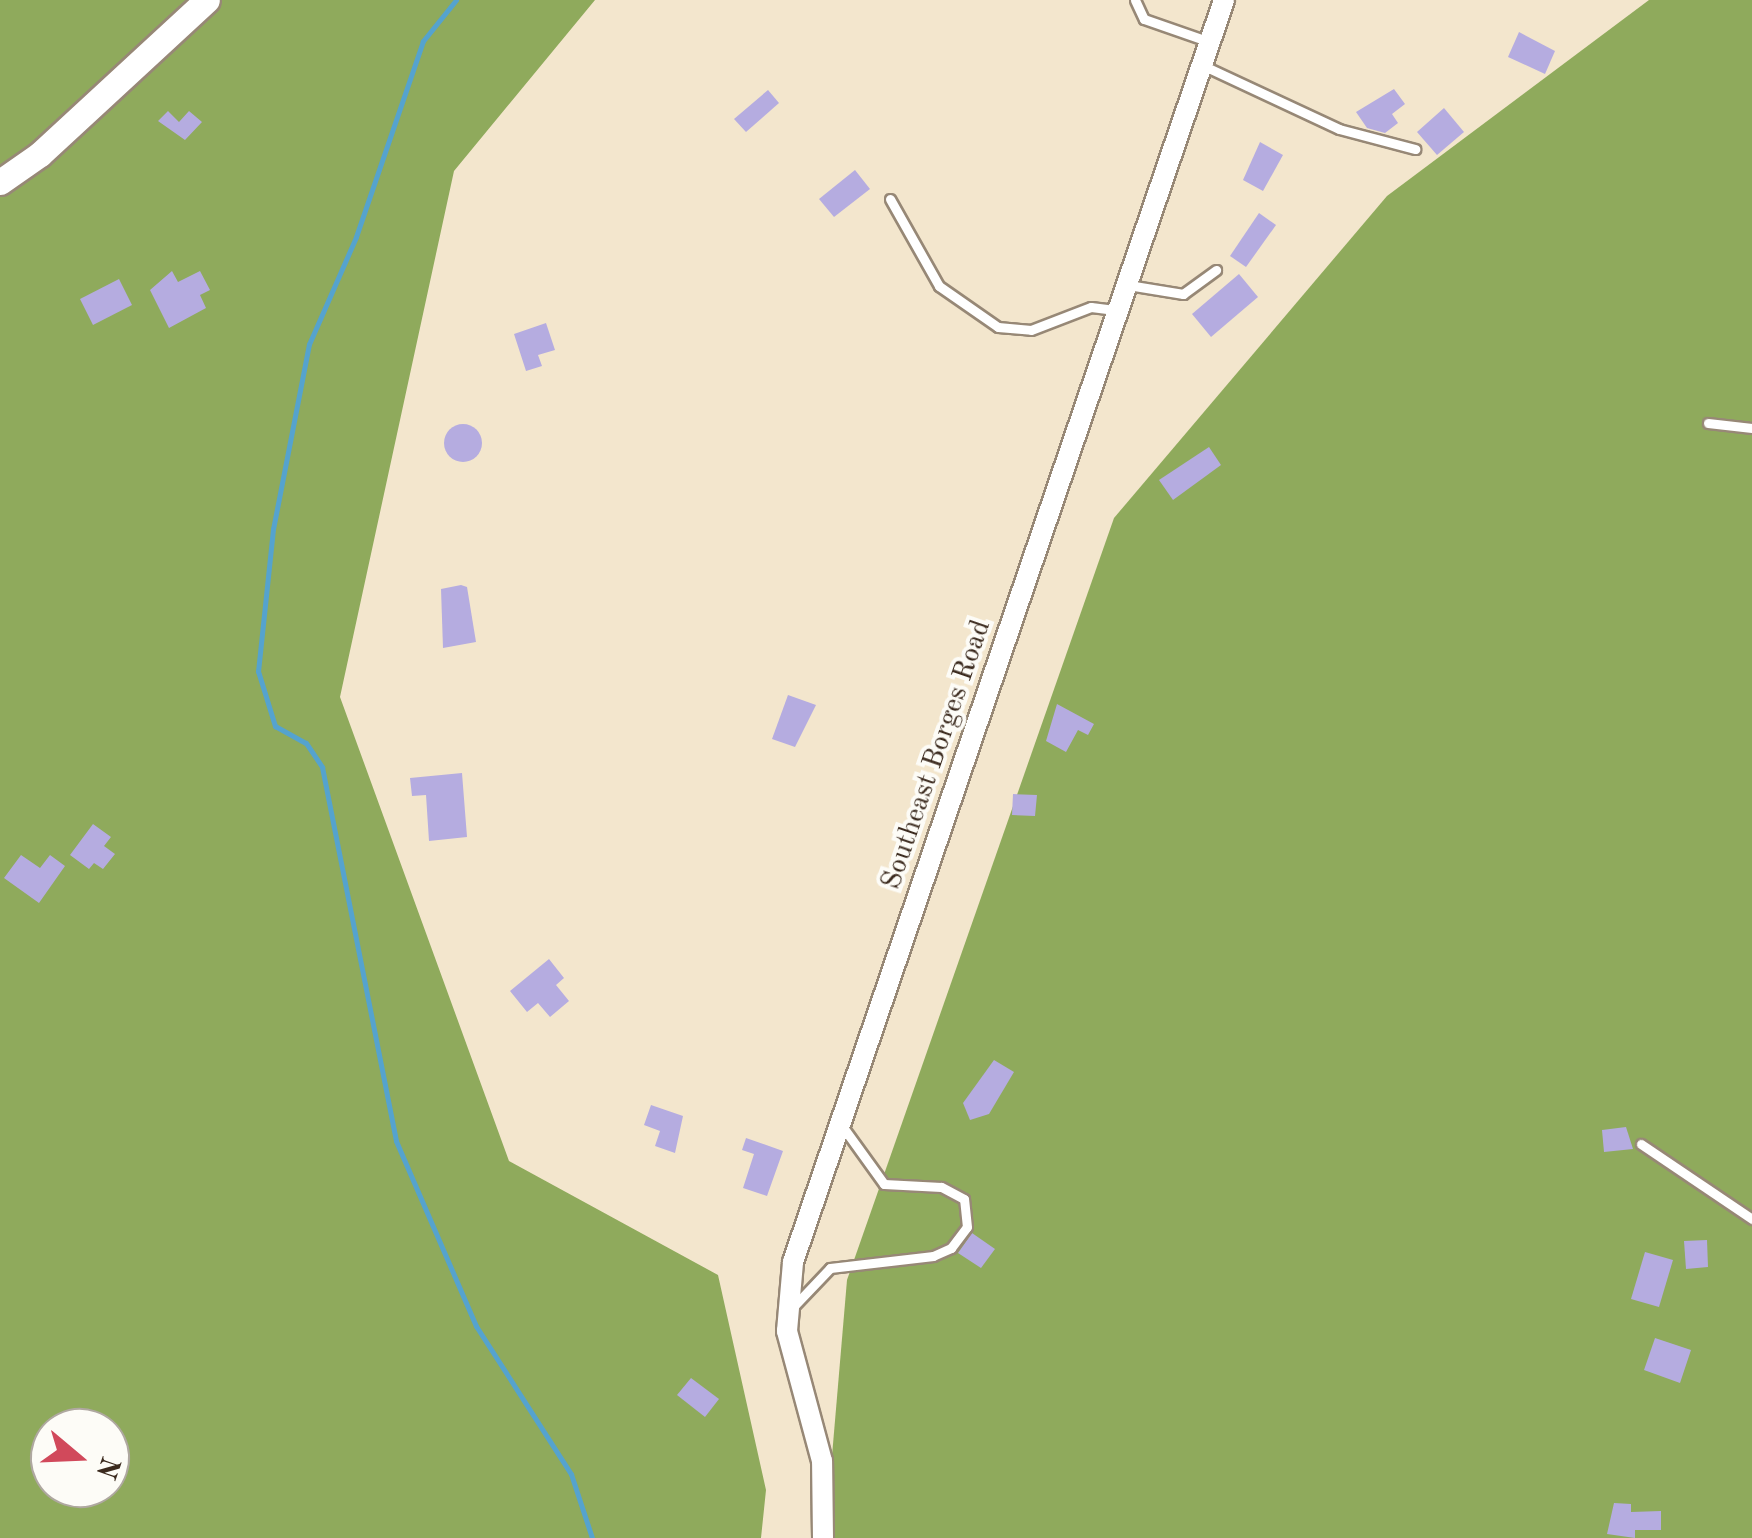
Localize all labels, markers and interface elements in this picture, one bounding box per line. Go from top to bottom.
street label: Southeast Borges Road [875,616,999,894]
north arrow [30,1408,130,1508]
text: N [90,1452,123,1482]

